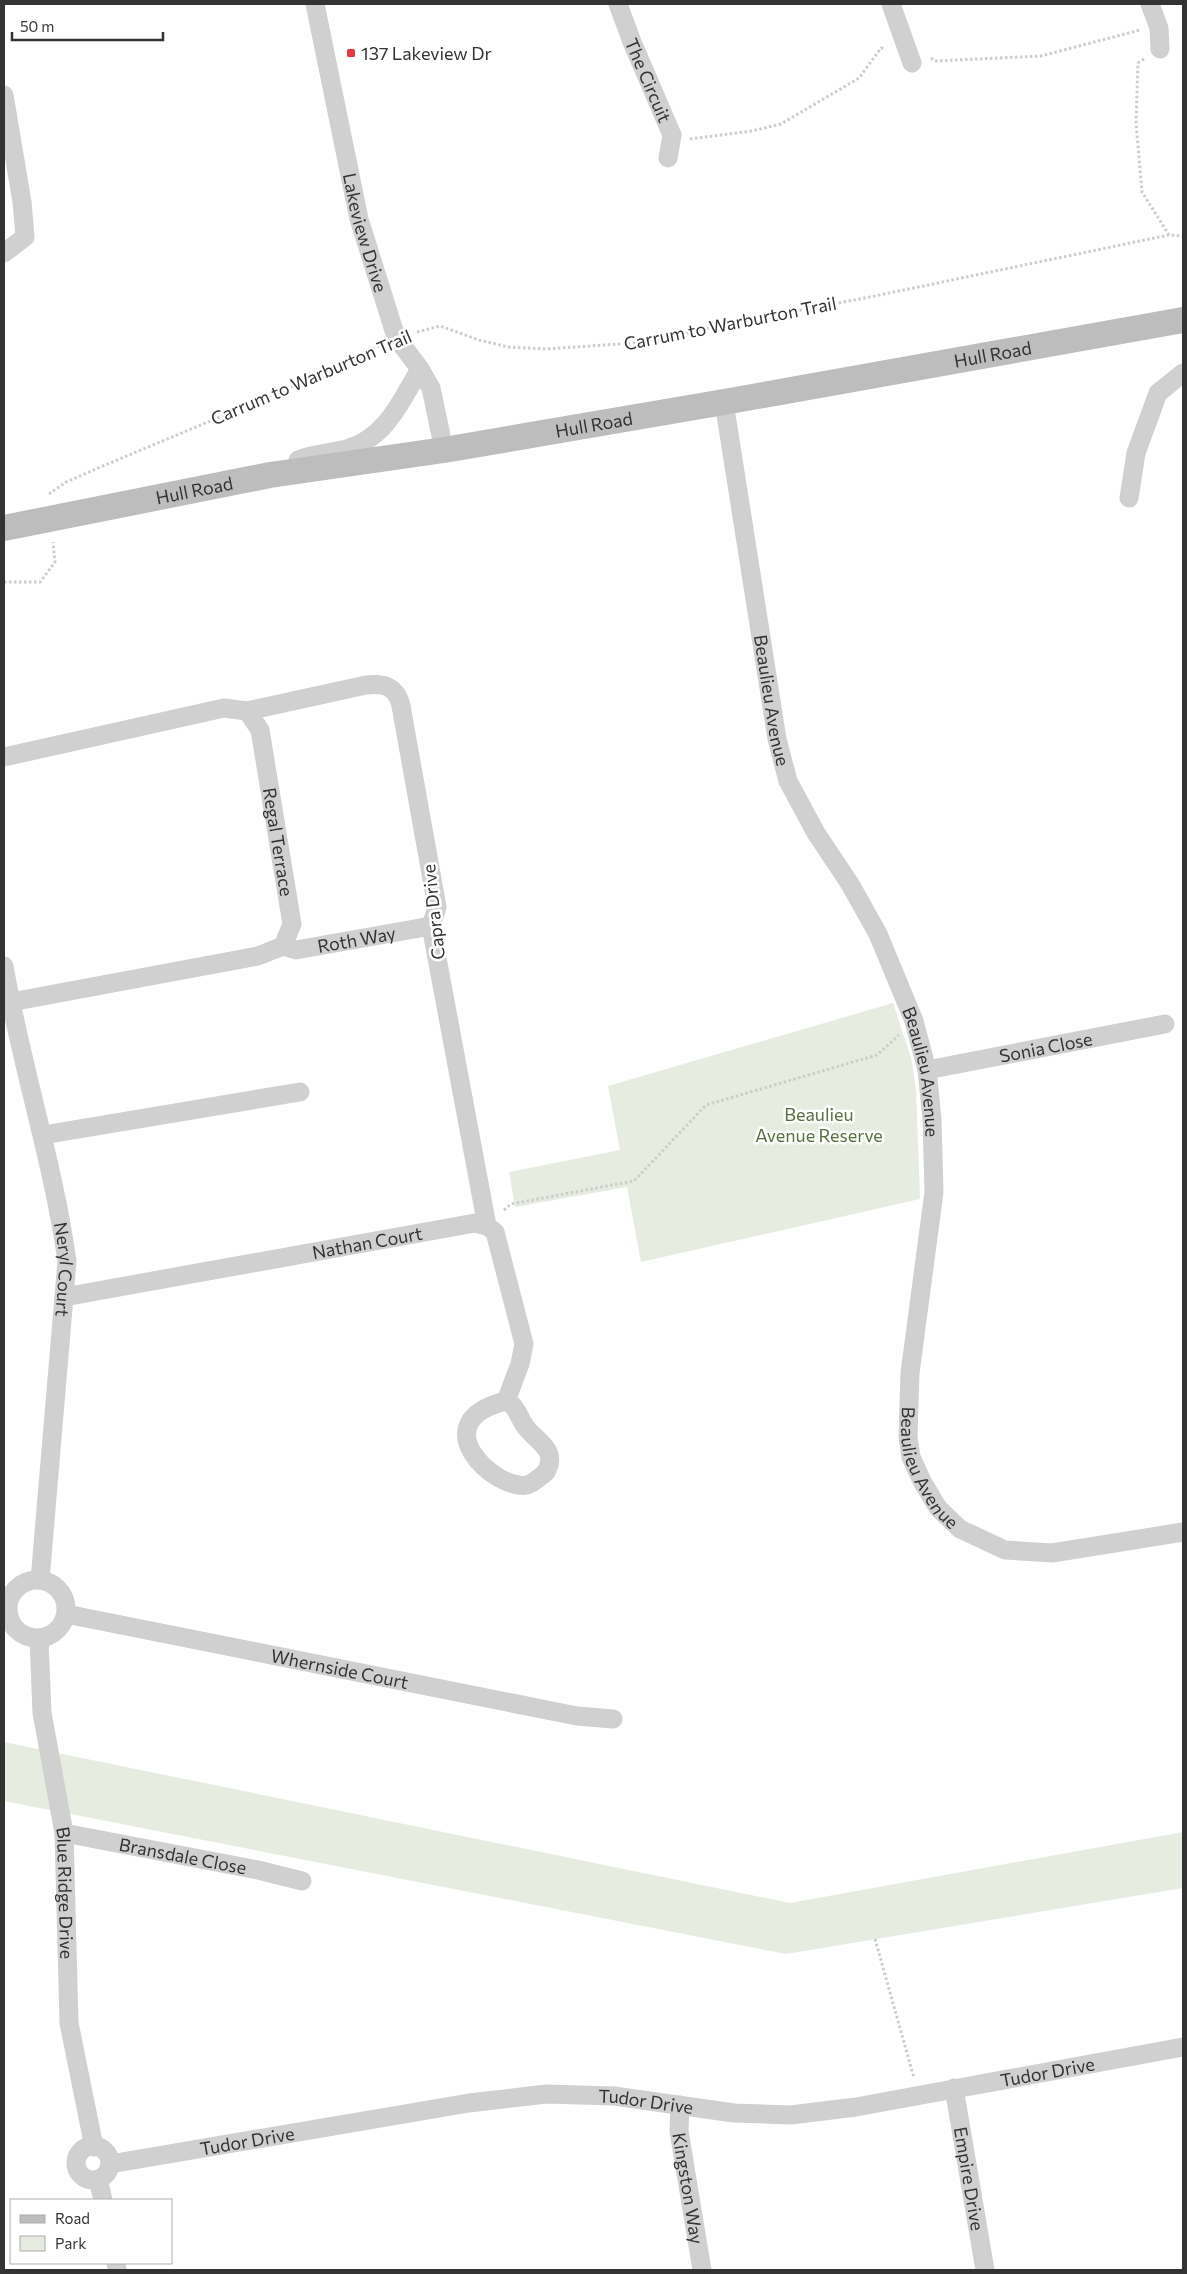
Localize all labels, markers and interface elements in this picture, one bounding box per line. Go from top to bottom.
scale bar [12,10,164,42]
text: 50 m [20,17,54,35]
street label: The Circuit [621,35,676,126]
place label: 137 Lakeview Dr [361,42,492,64]
marker: 137 Lakeview Dr [345,47,357,59]
street label: Lakeview Drive [339,171,392,295]
street label: Carrum to Warburton Trail [622,292,838,354]
street label: Carrum to Warburton Trail [207,325,415,429]
street label: Hull Road [952,336,1033,372]
street label: Hull Road [553,407,634,442]
street label: Hull Road [154,472,235,509]
street label: Beaulieu Avenue [750,633,795,768]
street label: Regal Terrace [259,786,298,898]
street label: Capra Drive [417,863,449,961]
street label: Roth Way [316,921,397,957]
street label: Beaulieu Avenue [898,1003,943,1137]
street label: Sonia Close [997,1027,1094,1067]
park label: Beaulieu Avenue Reserve [755,1103,883,1146]
street label: Neryl Court [50,1220,78,1318]
street label: Nathan Court [310,1222,424,1263]
street label: Beaulieu Avenue [897,1406,963,1533]
street label: Whernside Court [269,1644,410,1693]
street label: Blue Ridge Drive [52,1825,78,1959]
street label: Bransdale Close [117,1833,248,1879]
street label: Tudor Drive [998,2052,1096,2091]
street label: Tudor Drive [598,2085,695,2118]
street label: Tudor Drive [198,2122,296,2160]
street label: Empire Drive [950,2125,989,2232]
street label: Kingston Way [668,2131,709,2246]
legend [10,2199,172,2264]
text: Road [55,2209,90,2227]
text: Park [55,2234,86,2252]

